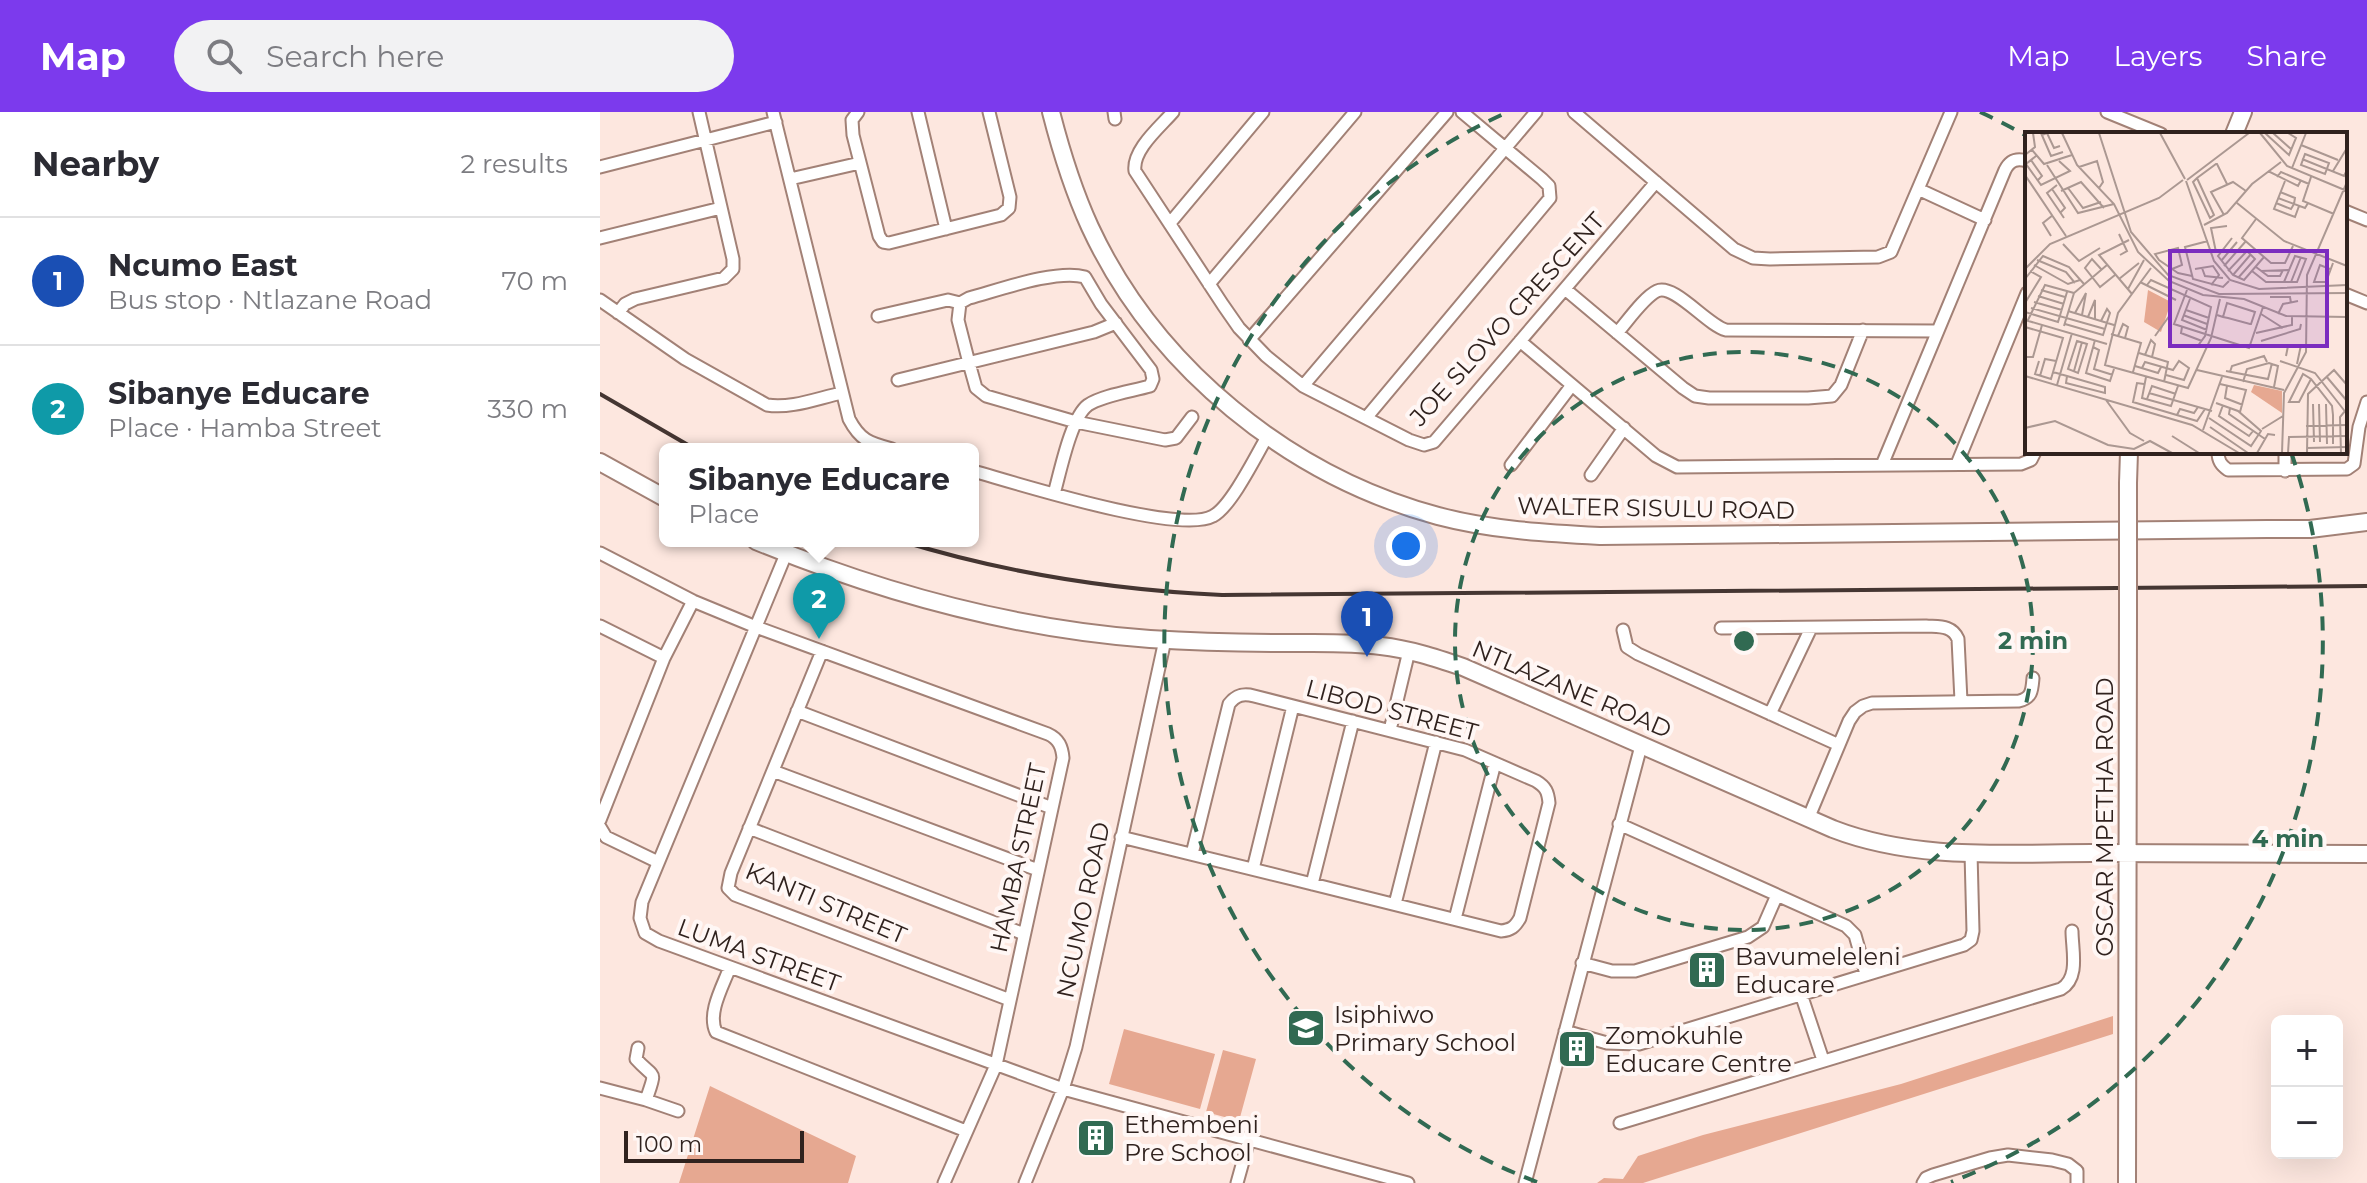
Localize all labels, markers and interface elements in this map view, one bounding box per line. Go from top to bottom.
search box [174,20,734,92]
text: Map [40,33,126,80]
icon: search [202,34,246,78]
text: Search here [266,38,444,75]
text: Map [2007,39,2070,73]
text: Layers [2114,39,2203,73]
text: Share [2247,39,2327,73]
inset map [2025,132,2347,454]
text: Nearby [32,143,159,185]
text: 2 results [460,148,568,180]
street label: JOE SLOVO CRESCENT [1403,206,1611,432]
text: Ncumo East [108,247,298,284]
text: 1 [53,265,63,297]
text: 70 m [502,265,568,297]
text: Bus stop · Ntlazane Road [108,284,432,316]
text: Sibanye Educare [108,375,370,412]
text: 2 [50,393,66,425]
text: 330 m [487,393,568,425]
text: Place · Hamba Street [108,412,382,444]
popup [659,443,979,547]
text: Sibanye Educare [688,461,950,498]
street label: WALTER SISULU ROAD [1517,491,1795,525]
text: Place [688,498,759,530]
your location [1386,526,1426,566]
pin: 2 [793,573,845,639]
pin: 1 [1341,591,1393,657]
text: 2 min [1998,626,2068,655]
centre of rings [1730,627,1758,655]
street label: NTLAZANE ROAD [1468,634,1676,744]
street label: LIBOD STREET [1303,673,1482,747]
street label: OSCAR MPETHA ROAD [2090,677,2119,957]
street label: HAMBA STREET [984,761,1052,955]
street label: NCUMO ROAD [1050,819,1116,1001]
text: 4 min [2252,824,2324,853]
street label: KANTI STREET [741,856,911,950]
street label: LUMA STREET [674,912,844,998]
place label: Bavumeleleni Educare [1735,942,1901,999]
building icon: Bavumeleleni Educare [1686,949,1728,991]
place label: Isiphiwo Primary School [1334,1000,1516,1057]
school or university icon: Isiphiwo Primary School [1285,1007,1327,1049]
map controls [2271,1015,2343,1159]
button: + [2271,1015,2343,1087]
place label: Zomokuhle Educare Centre [1605,1021,1792,1078]
building icon: Zomokuhle Educare Centre [1556,1028,1598,1070]
button: − [2271,1087,2343,1159]
place label: Ethembeni Pre School [1124,1110,1259,1167]
building icon: Ethembeni Pre School [1075,1117,1117,1159]
scale bar [624,1127,804,1163]
text: 100 m [636,1131,702,1158]

